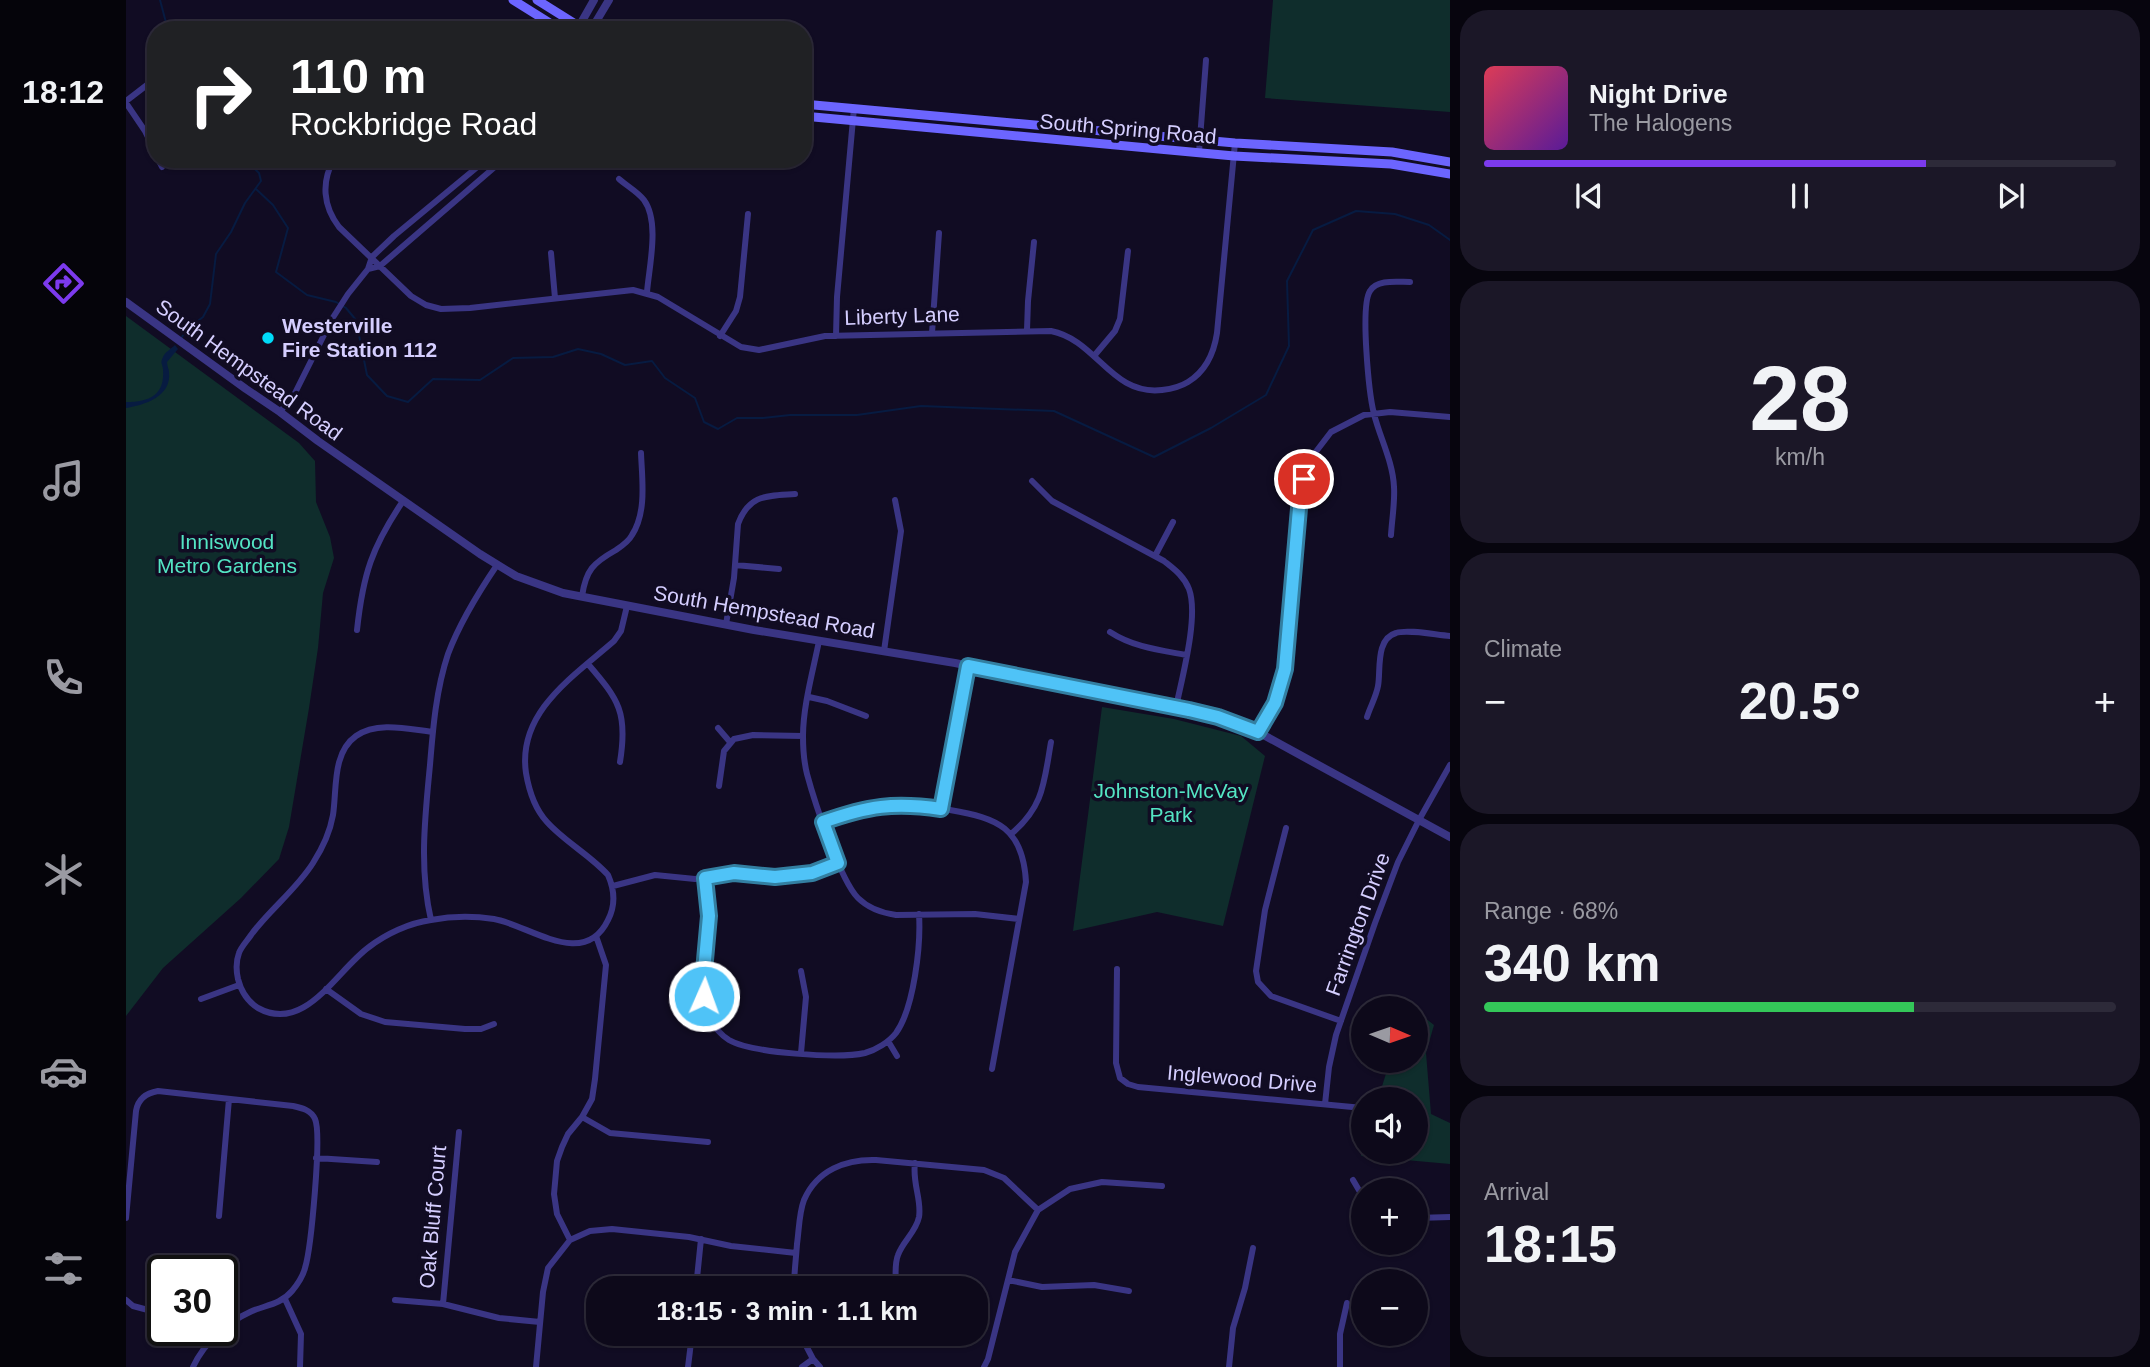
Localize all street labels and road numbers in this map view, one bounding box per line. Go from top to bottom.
street label: South Spring Road [1039,109,1217,148]
street label: South Hempstead Road [152,294,347,445]
street label: Liberty Lane [844,302,960,329]
street label: South Hempstead Road [652,581,876,642]
street label: Farrington Drive [1321,849,1394,999]
street label: Inglewood Drive [1166,1060,1318,1097]
street label: Oak Bluff Court [415,1144,450,1289]

